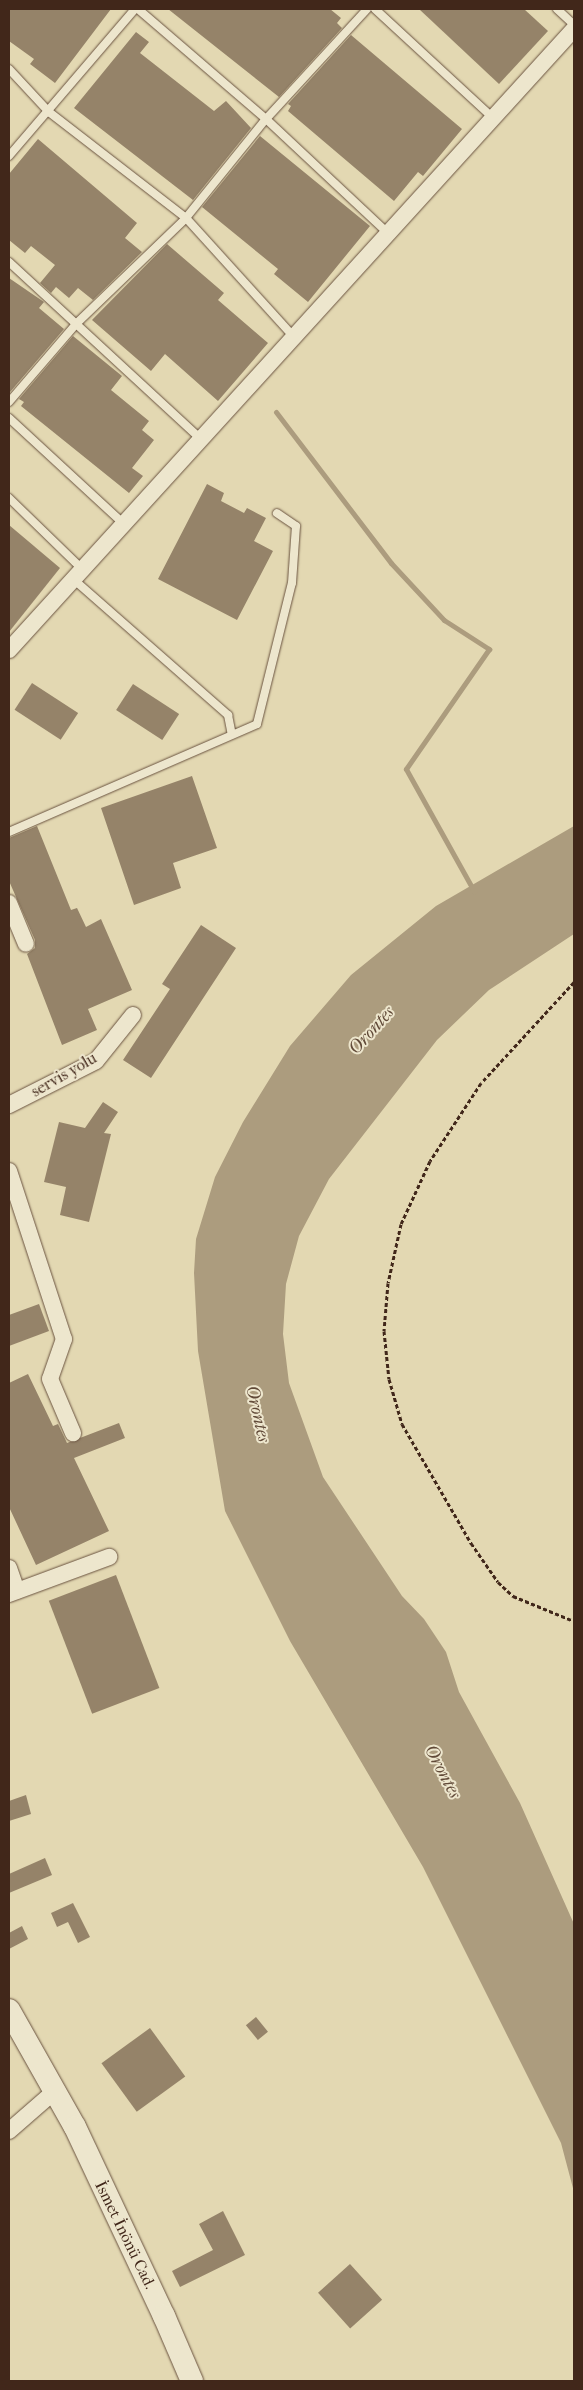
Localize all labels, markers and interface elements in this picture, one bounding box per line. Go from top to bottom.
water label: Orontes [345,1002,399,1060]
street label: servis yolu [28,1049,100,1101]
water label: Orontes [240,1383,274,1445]
water label: Orontes [419,1741,465,1803]
street label: İsmet İnönü Cad. [91,2178,159,2292]

